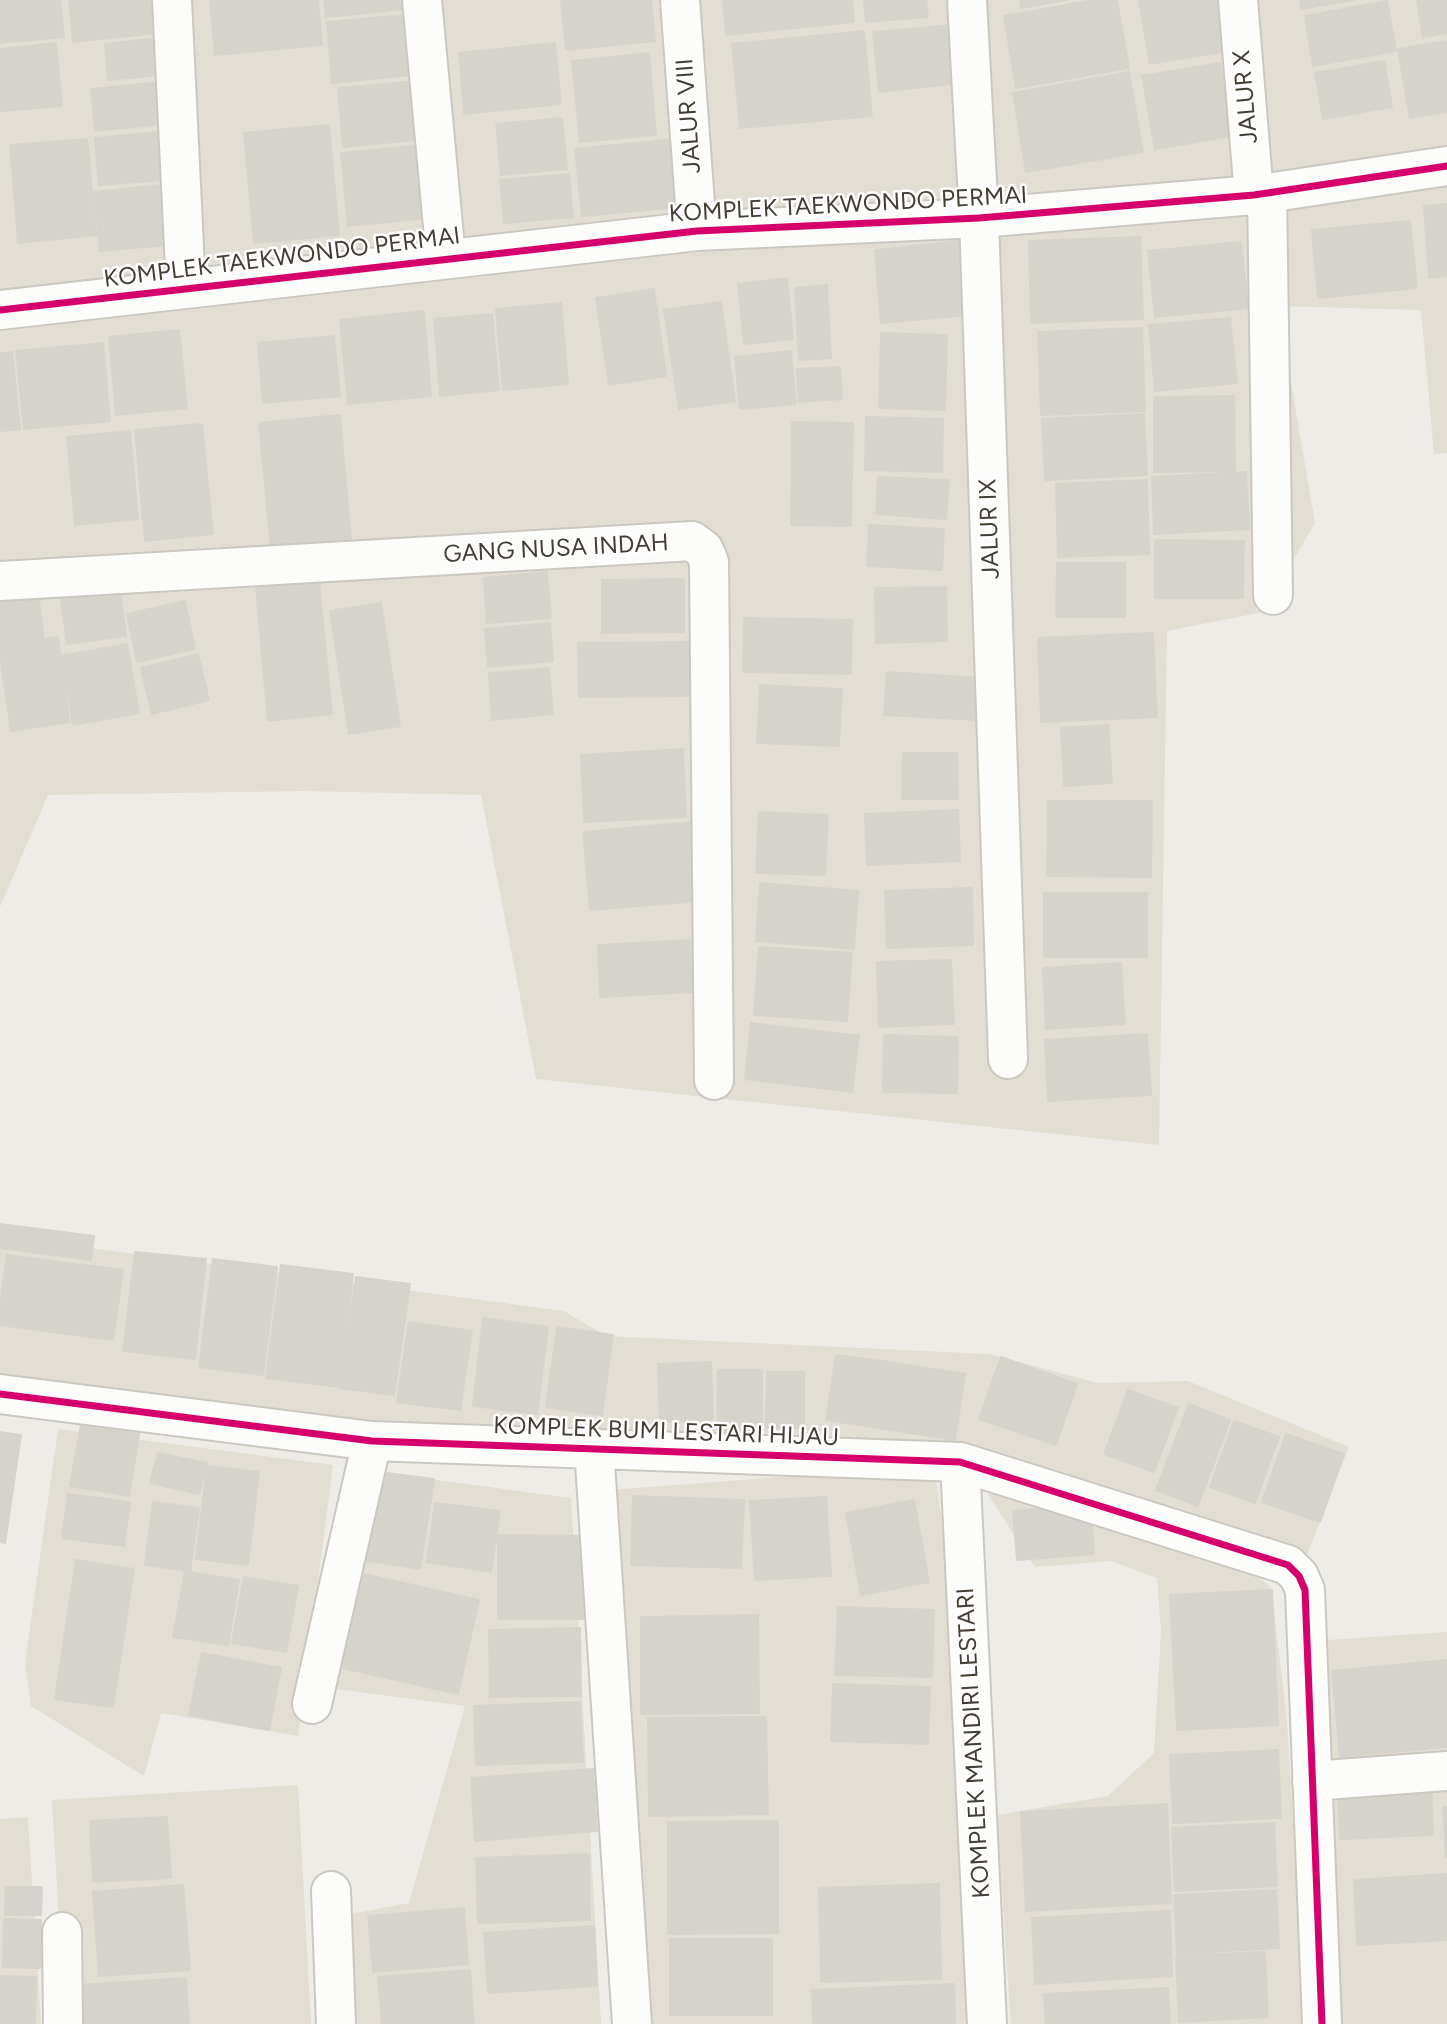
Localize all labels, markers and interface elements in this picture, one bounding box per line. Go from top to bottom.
street label: JALUR X [1228,49,1264,145]
street label: JALUR VIII [671,58,707,174]
street label: KOMPLEK TAEKWONDO PERMAI [668,181,1028,229]
street label: KOMPLEK TAEKWONDO PERMAI [102,222,462,294]
street label: JALUR IX [974,478,1006,580]
street label: GANG NUSA INDAH [443,529,669,569]
street label: KOMPLEK BUMI LESTARI HIJAU [493,1412,839,1452]
street label: KOMPLEK MANDIRI LESTARI [951,1587,997,1899]

